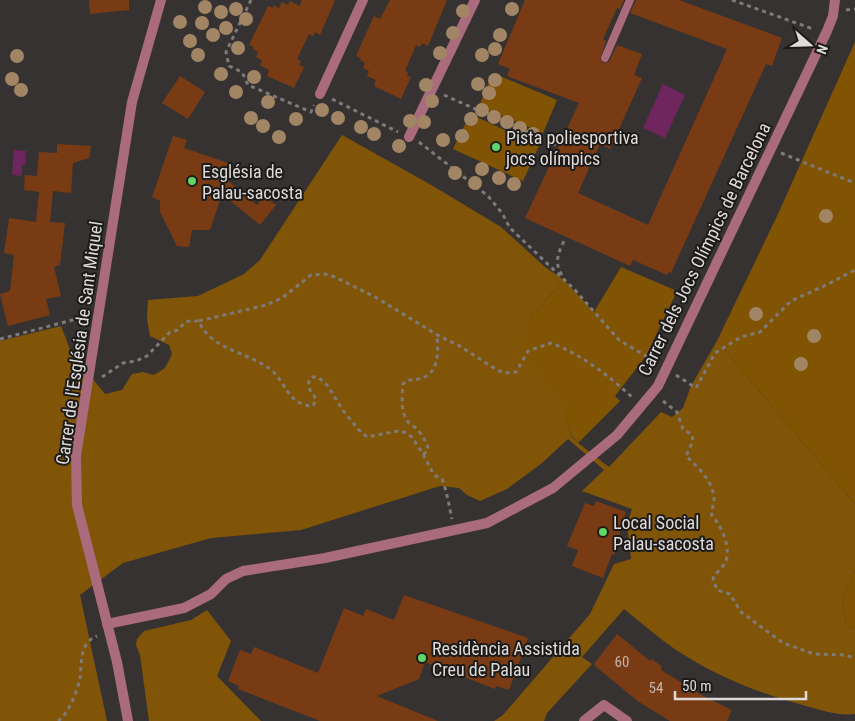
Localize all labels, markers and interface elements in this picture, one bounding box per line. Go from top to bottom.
north arrow [785,20,835,70]
text: N [813,43,831,56]
street label: Carrer dels Jocs Olímpics de Barcelona [633,119,775,379]
place label: Pista poliesportiva jocs olímpics [505,127,639,169]
marker: Pista poliesportiva jocs olímpics [490,141,502,153]
place label: Església de Palau-sacosta [202,161,303,203]
marker: Església de Palau-sacosta [186,175,198,187]
street label: Carrer de l'Església de Sant Miquel [51,220,107,466]
place label: Local Social Palau-sacosta [613,512,714,554]
marker: Local Social Palau-sacosta [597,526,609,538]
place label: Residència Assistida Creu de Palau [432,638,580,680]
marker: Residència Assistida Creu de Palau [416,652,428,664]
house number: 60 [615,653,629,671]
scale bar [675,668,806,700]
text: 50 m [682,677,712,695]
house number: 54 [649,679,663,697]

